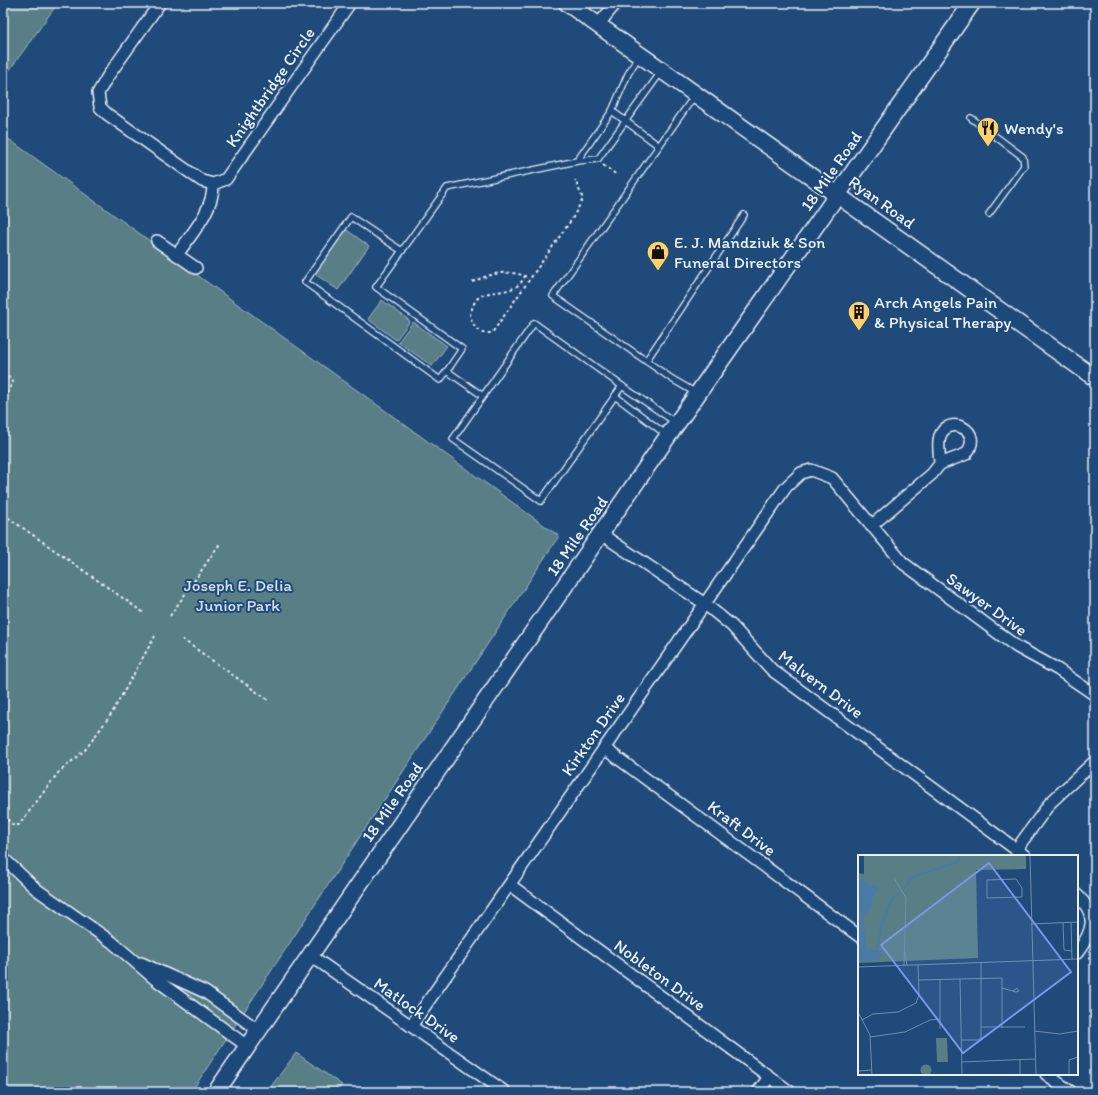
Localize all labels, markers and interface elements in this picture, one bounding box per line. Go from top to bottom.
street label: Knightbridge Circle [221,23,319,151]
restaurant icon: Wendy's [975,115,1001,148]
place label: Wendy's [1004,118,1064,138]
street label: 18 Mile Road [796,127,866,215]
street label: Ryan Road [845,171,920,233]
place label: E. J. Mandziuk & Son Funeral Directors [674,232,825,272]
shop icon: E. J. Mandziuk & Son Funeral Directors [645,239,671,272]
place label: Arch Angels Pain & Physical Therapy [874,292,1011,332]
building icon: Arch Angels Pain & Physical Therapy [846,299,872,332]
street label: 18 Mile Road [542,492,612,580]
street label: Sawyer Drive [943,568,1031,640]
park label: Joseph E. Delia Junior Park [184,575,292,615]
street label: Malvern Drive [775,646,867,722]
street label: Kirkton Drive [557,689,629,779]
street label: 18 Mile Road [357,758,427,846]
street label: Kraft Drive [704,796,780,860]
inset map [858,855,1078,1075]
street label: Nobleton Drive [610,935,710,1015]
street label: Matlock Drive [370,973,464,1047]

